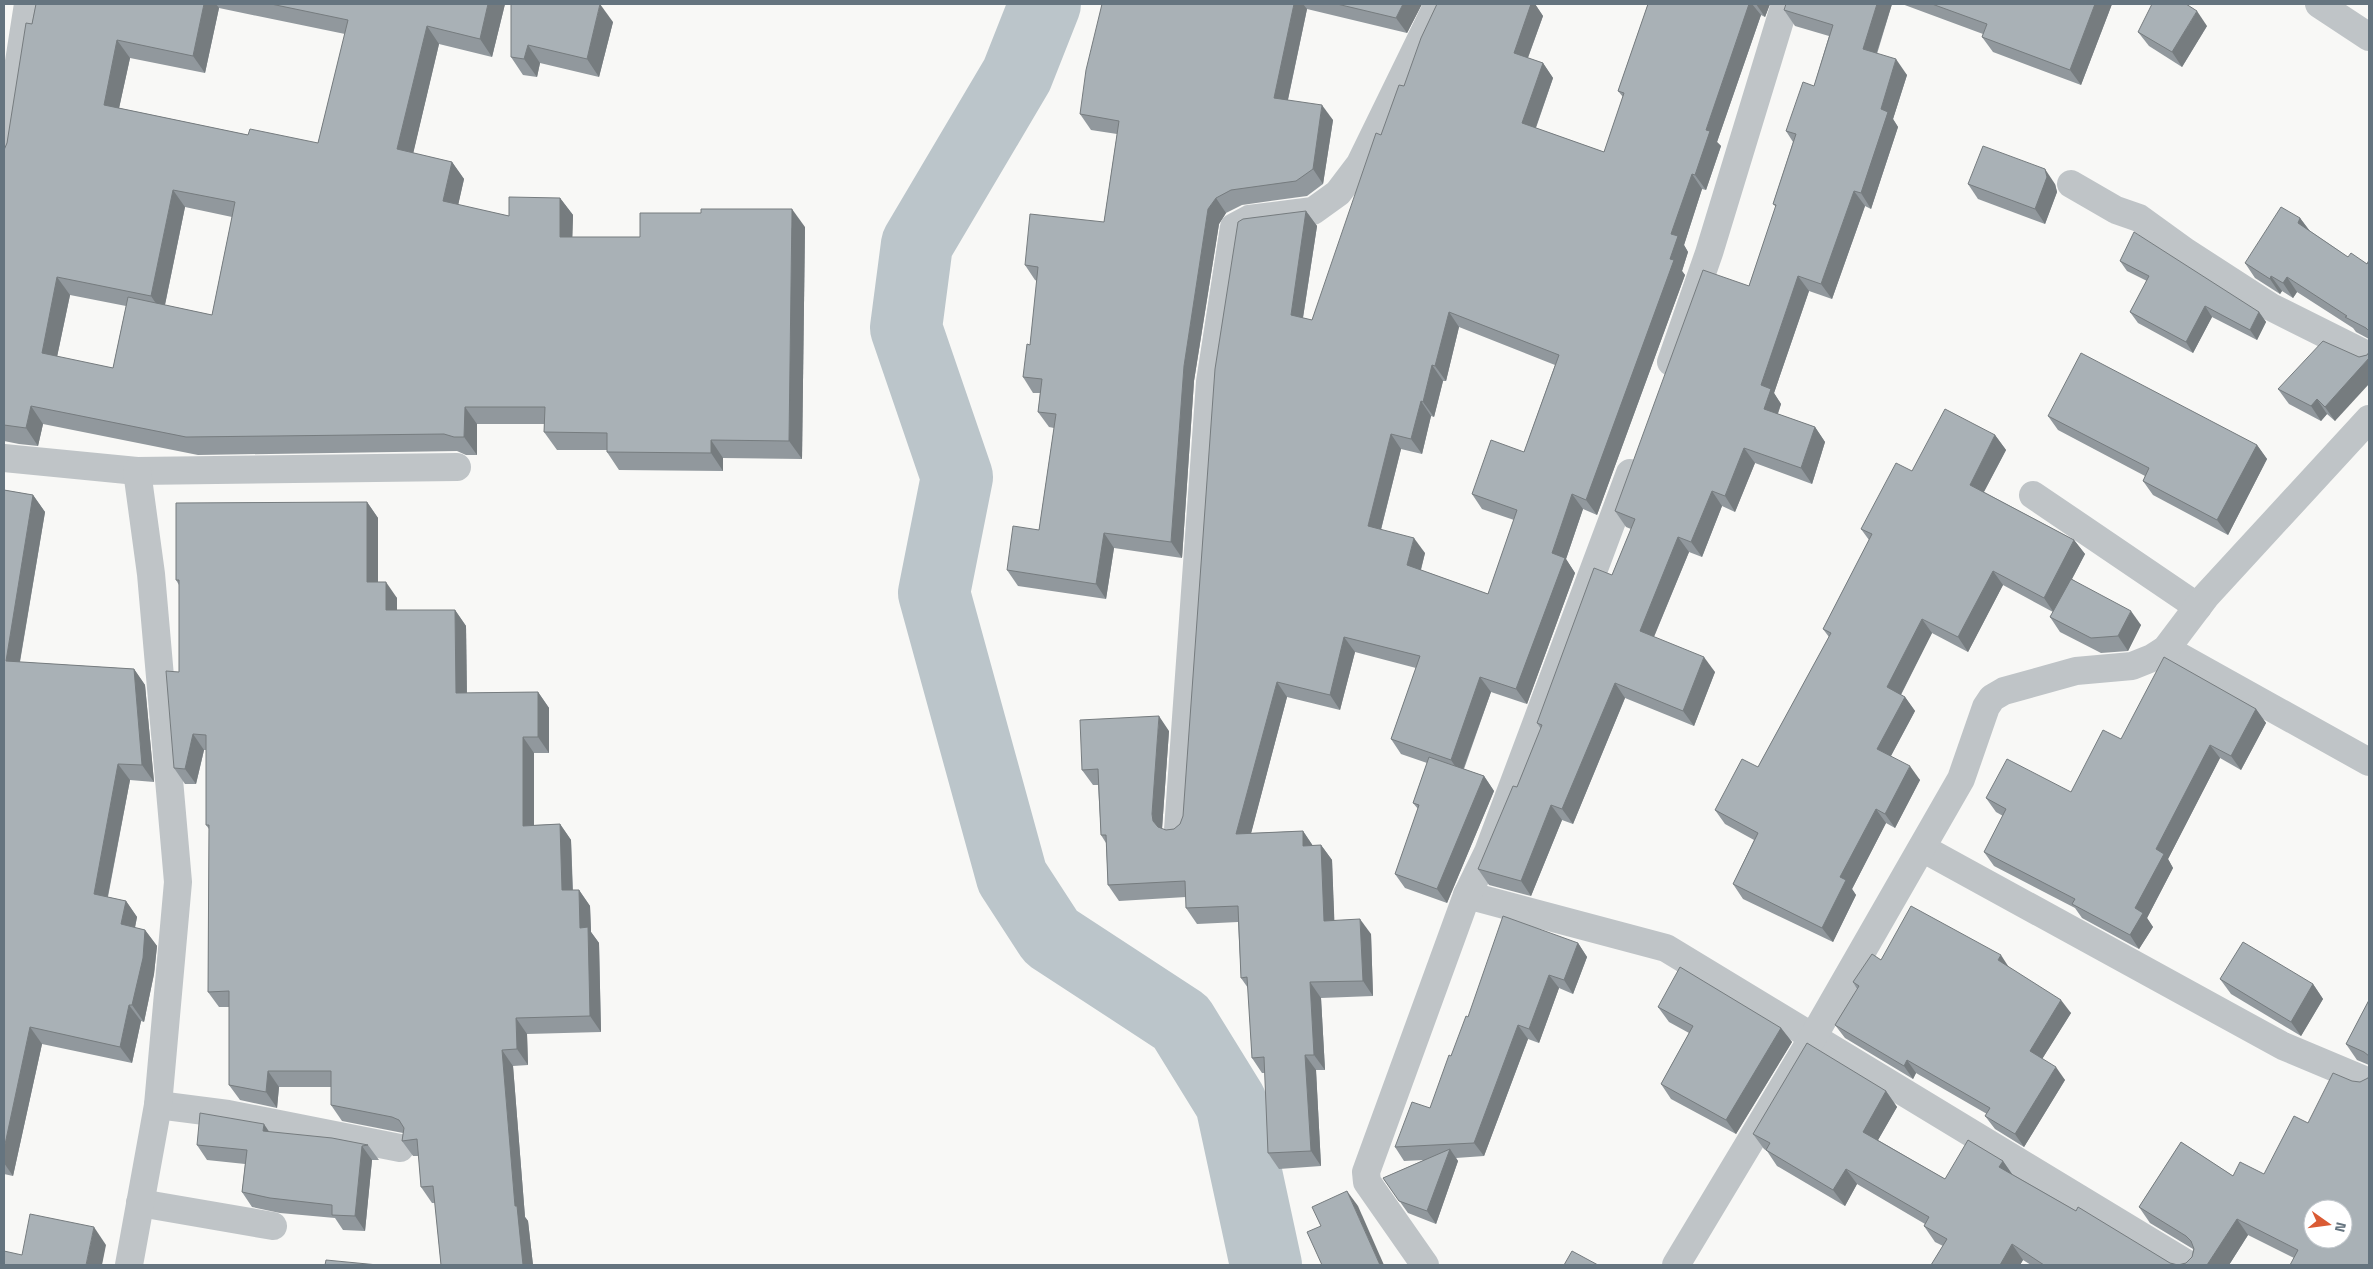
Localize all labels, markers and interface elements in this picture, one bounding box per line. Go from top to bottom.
north arrow [2303,1199,2353,1249]
text: N [2330,1220,2352,1235]

